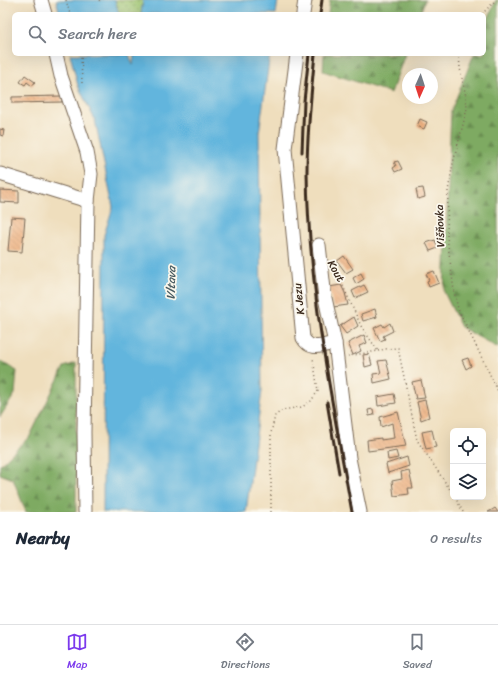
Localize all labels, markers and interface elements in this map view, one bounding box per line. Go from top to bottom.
search box [12,12,486,56]
text: Search here [58,21,137,47]
icon: search [26,23,48,45]
north arrow [402,68,438,104]
street label: Višňovka [430,204,450,248]
street label: Kout [322,256,350,286]
water label: Vltava [159,264,183,300]
street label: K Jezu [288,282,310,316]
map controls [450,428,486,500]
button: locate [450,428,486,464]
button: layers [450,464,486,500]
text: Nearby [16,523,70,553]
text: 0 results [430,527,482,550]
tab: Map [66,631,88,674]
tab: Directions [221,631,270,674]
tab: Saved [403,631,432,674]

